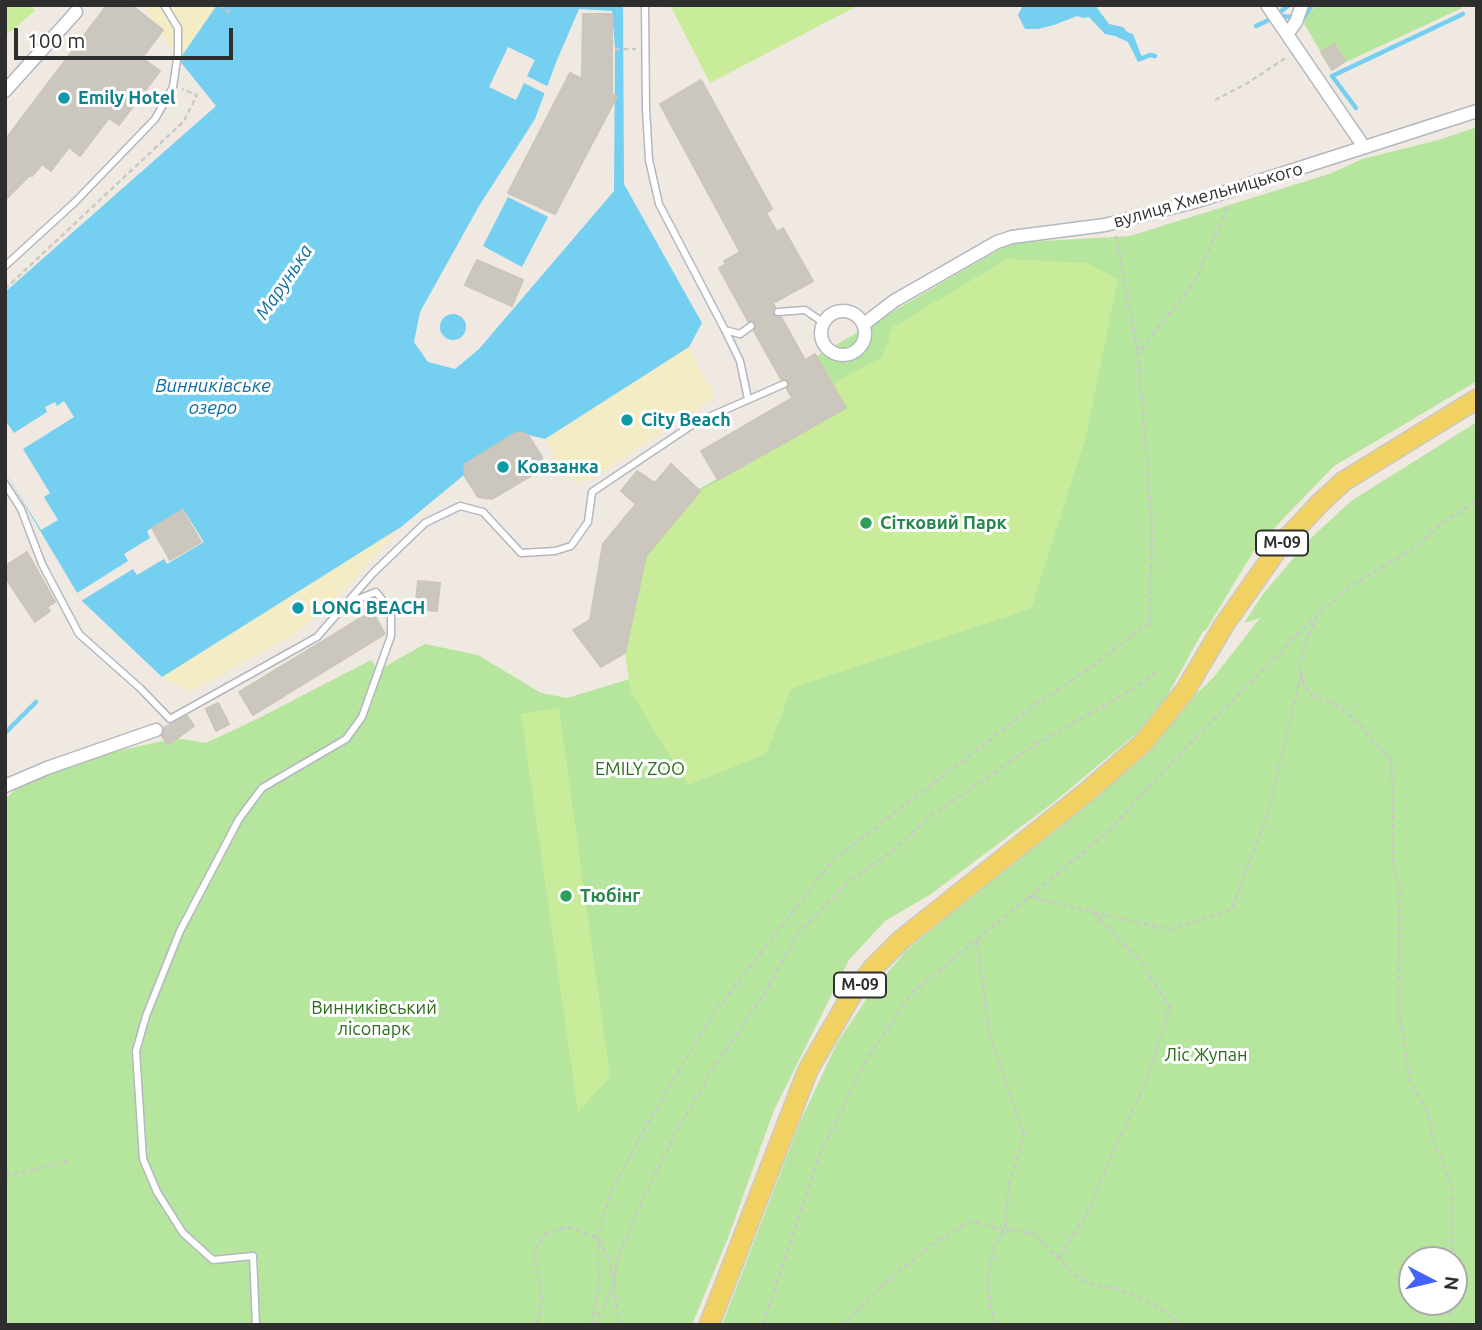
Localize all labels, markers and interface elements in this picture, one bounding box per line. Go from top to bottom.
scale bar [18,14,236,58]
text: 100 m [27,28,85,52]
place label: Emily Hotel [78,87,176,109]
marker: Emily Hotel [56,90,72,106]
street label: вулиця Хмельницького [1111,158,1305,232]
water label: Марунька [251,240,317,324]
water label: Винниківське озеро [155,375,271,419]
place label: City Beach [641,409,731,431]
marker: City Beach [619,412,635,428]
place label: Ковзанка [517,456,599,478]
marker: Ковзанка [495,459,511,475]
place label: Сітковий Парк [880,512,1007,534]
marker: Сітковий Парк [858,515,874,531]
road number: М-09 [1256,530,1308,556]
place label: LONG BEACH [312,597,425,619]
marker: LONG BEACH [290,600,306,616]
park label: EMILY ZOO [595,758,685,780]
place label: Тюбінг [580,885,640,907]
marker: Тюбінг [558,888,574,904]
road number: М-09 [834,973,886,998]
park label: Винниківський лісопарк [311,997,437,1040]
park label: Ліс Жупан [1164,1044,1248,1066]
north arrow [1398,1246,1468,1316]
text: N [1440,1275,1464,1292]

